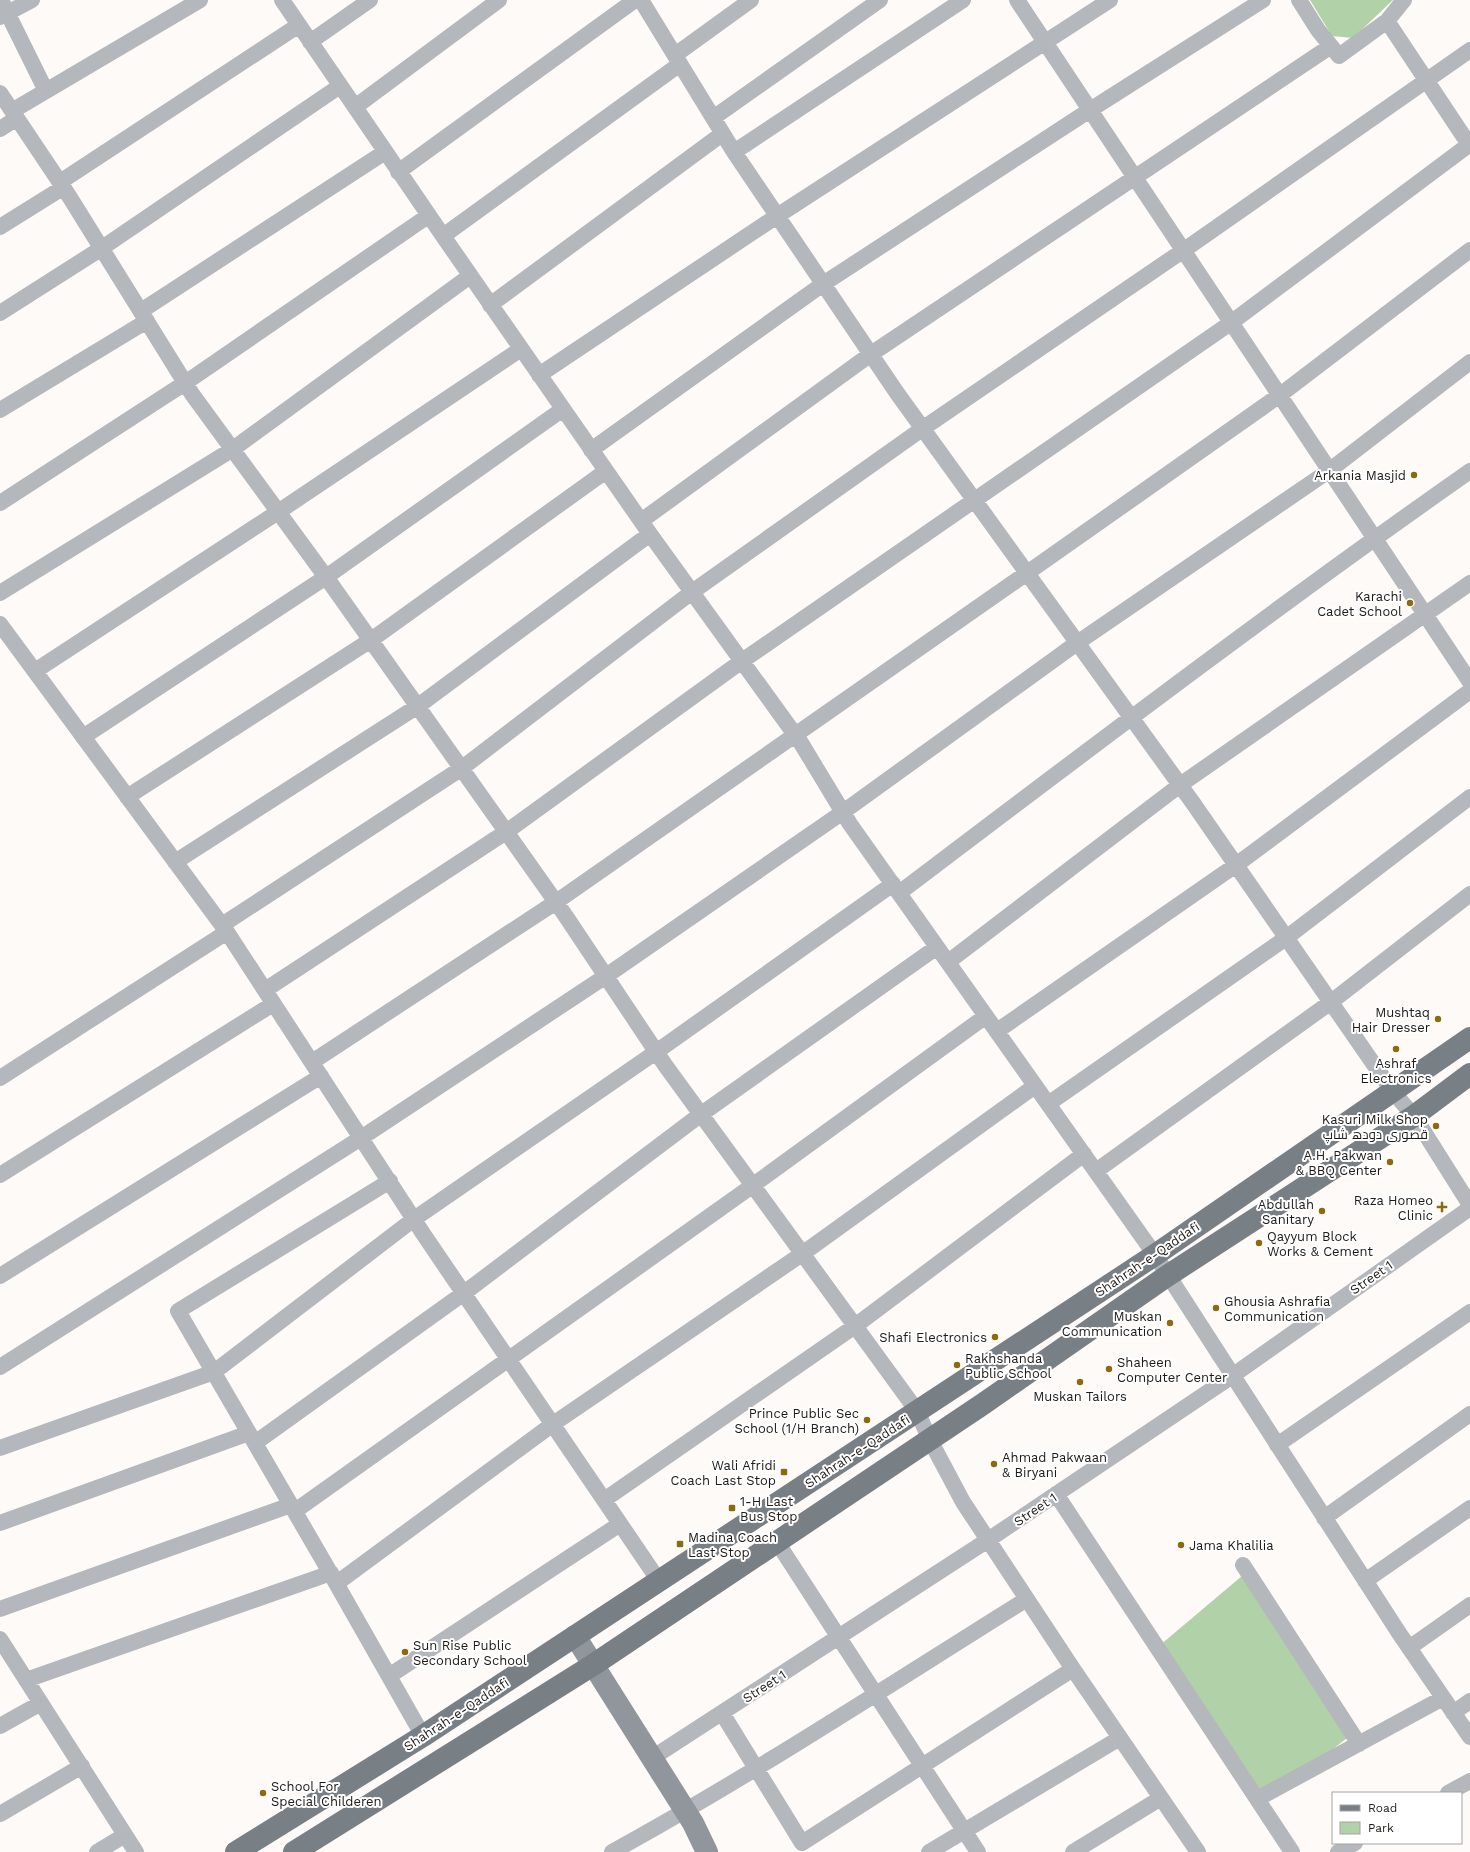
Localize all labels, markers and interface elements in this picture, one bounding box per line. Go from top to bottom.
place label: Arkania Masjid [1314,468,1406,483]
marker: Arkania Masjid [1409,470,1419,480]
place label: Karachi Cadet School [1317,589,1402,619]
marker: Karachi Cadet School [1405,598,1415,608]
place label: Mushtaq Hair Dresser [1352,1005,1430,1035]
marker: Mushtaq Hair Dresser [1433,1014,1443,1024]
marker: Ashraf Electronics [1391,1044,1401,1054]
place label: Ashraf Electronics [1360,1056,1432,1086]
place label: Kasuri Milk Shop قصوری دودھ شاپ [1322,1112,1428,1144]
marker: Kasuri Milk Shop قصوری دودھ شاپ [1431,1121,1441,1131]
place label: A.H. Pakwan & BBQ Center [1296,1148,1382,1178]
marker: A.H. Pakwan & BBQ Center [1385,1157,1395,1167]
place label: Raza Homeo Clinic [1354,1193,1433,1223]
place label: Abdullah Sanitary [1258,1197,1314,1227]
marker: Raza Homeo Clinic [1436,1201,1448,1213]
marker: Abdullah Sanitary [1317,1206,1327,1216]
street label: Shahrah-e-Qaddafi [1092,1219,1202,1300]
place label: Qayyum Block Works & Cement [1267,1229,1373,1259]
marker: Qayyum Block Works & Cement [1254,1238,1264,1248]
street label: Street 1 [1347,1257,1395,1297]
place label: Ghousia Ashrafia Communication [1224,1294,1331,1324]
marker: Ghousia Ashrafia Communication [1211,1303,1221,1313]
place label: Muskan Communication [1062,1309,1162,1339]
marker: Muskan Communication [1165,1318,1175,1328]
place label: Shafi Electronics [879,1330,987,1345]
marker: Shafi Electronics [990,1332,1000,1342]
place label: Rakhshanda Public School [965,1351,1052,1381]
place label: Shaheen Computer Center [1117,1355,1227,1385]
marker: Rakhshanda Public School [952,1360,962,1370]
marker: Shaheen Computer Center [1104,1364,1114,1374]
marker: Muskan Tailors [1075,1377,1085,1387]
place label: Muskan Tailors [1033,1389,1127,1404]
place label: Prince Public Sec School (1/H Branch) [734,1406,859,1436]
street label: Shahrah-e-Qaddafi [802,1412,913,1491]
marker: Prince Public Sec School (1/H Branch) [862,1415,872,1425]
place label: Ahmad Pakwaan & Biryani [1002,1450,1107,1480]
place label: Wali Afridi Coach Last Stop [671,1458,776,1488]
marker: Ahmad Pakwaan & Biryani [989,1459,999,1469]
marker: Wali Afridi Coach Last Stop [779,1467,789,1477]
street label: Street 1 [1011,1490,1060,1529]
place label: 1-H Last Bus Stop [740,1494,798,1524]
marker: 1-H Last Bus Stop [727,1503,737,1513]
place label: Madina Coach Last Stop [688,1530,777,1560]
place label: Jama Khalilia [1189,1538,1274,1553]
marker: Madina Coach Last Stop [675,1539,685,1549]
marker: Jama Khalilia [1176,1540,1186,1550]
place label: Sun Rise Public Secondary School [413,1638,527,1668]
marker: Sun Rise Public Secondary School [400,1647,410,1657]
street label: Street 1 [740,1667,789,1706]
street label: Shahrah-e-Qaddafi [401,1675,512,1754]
place label: School For Special Childeren [271,1779,382,1809]
marker: School For Special Childeren [258,1788,268,1798]
legend [1332,1792,1462,1844]
text: Road [1368,1801,1397,1815]
text: Park [1368,1821,1394,1835]

